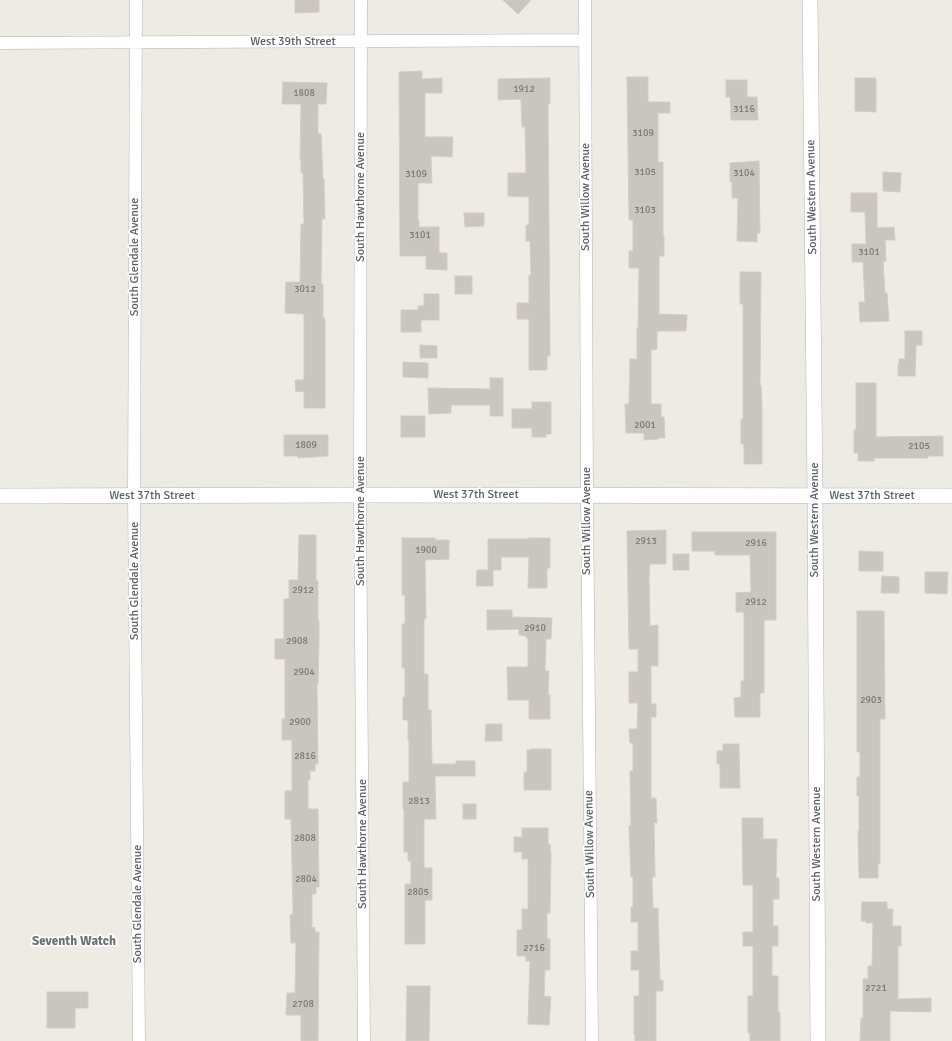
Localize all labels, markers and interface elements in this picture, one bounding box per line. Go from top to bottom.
street label: West 39th Street [250,35,336,49]
house number: 1912 [513,83,535,95]
house number: 1808 [293,87,315,99]
house number: 3116 [733,103,755,115]
house number: 3109 [632,127,654,139]
street label: South Hawthorne Avenue [354,132,368,262]
street label: South Western Avenue [804,139,820,255]
street label: South Willow Avenue [579,143,593,251]
house number: 3105 [634,166,656,178]
house number: 3104 [733,167,755,179]
house number: 3109 [405,168,427,180]
street label: South Glendale Avenue [128,198,142,316]
house number: 3103 [634,204,656,216]
house number: 3101 [409,229,431,241]
house number: 3101 [858,246,880,258]
house number: 3012 [294,283,316,295]
house number: 2001 [634,419,656,431]
house number: 1809 [295,439,317,451]
house number: 2105 [908,440,930,452]
street label: South Hawthorne Avenue [354,456,368,586]
street label: South Western Avenue [808,462,822,578]
street label: South Willow Avenue [580,467,594,575]
street label: West 37th Street [433,488,519,502]
street label: West 37th Street [109,489,195,503]
street label: West 37th Street [829,489,915,503]
street label: South Glendale Avenue [128,522,142,640]
house number: 2913 [635,535,657,547]
house number: 2916 [745,537,767,549]
house number: 1900 [415,544,437,556]
house number: 2912 [292,584,314,596]
house number: 2912 [745,596,767,608]
house number: 2910 [524,622,546,634]
house number: 2908 [286,635,308,647]
house number: 2904 [293,666,315,678]
house number: 2903 [860,694,882,706]
house number: 2900 [289,716,311,728]
house number: 2816 [294,750,316,762]
street label: South Hawthorne Avenue [356,779,370,909]
street label: South Western Avenue [810,786,824,902]
street label: South Willow Avenue [582,790,598,898]
house number: 2813 [408,795,430,807]
house number: 2808 [294,832,316,844]
street label: South Glendale Avenue [131,845,145,963]
house number: 2804 [295,873,317,885]
house number: 2805 [407,886,429,898]
district label: Seventh Watch [32,934,116,950]
house number: 2716 [523,942,545,954]
house number: 2721 [865,982,887,994]
house number: 2708 [292,998,314,1010]

